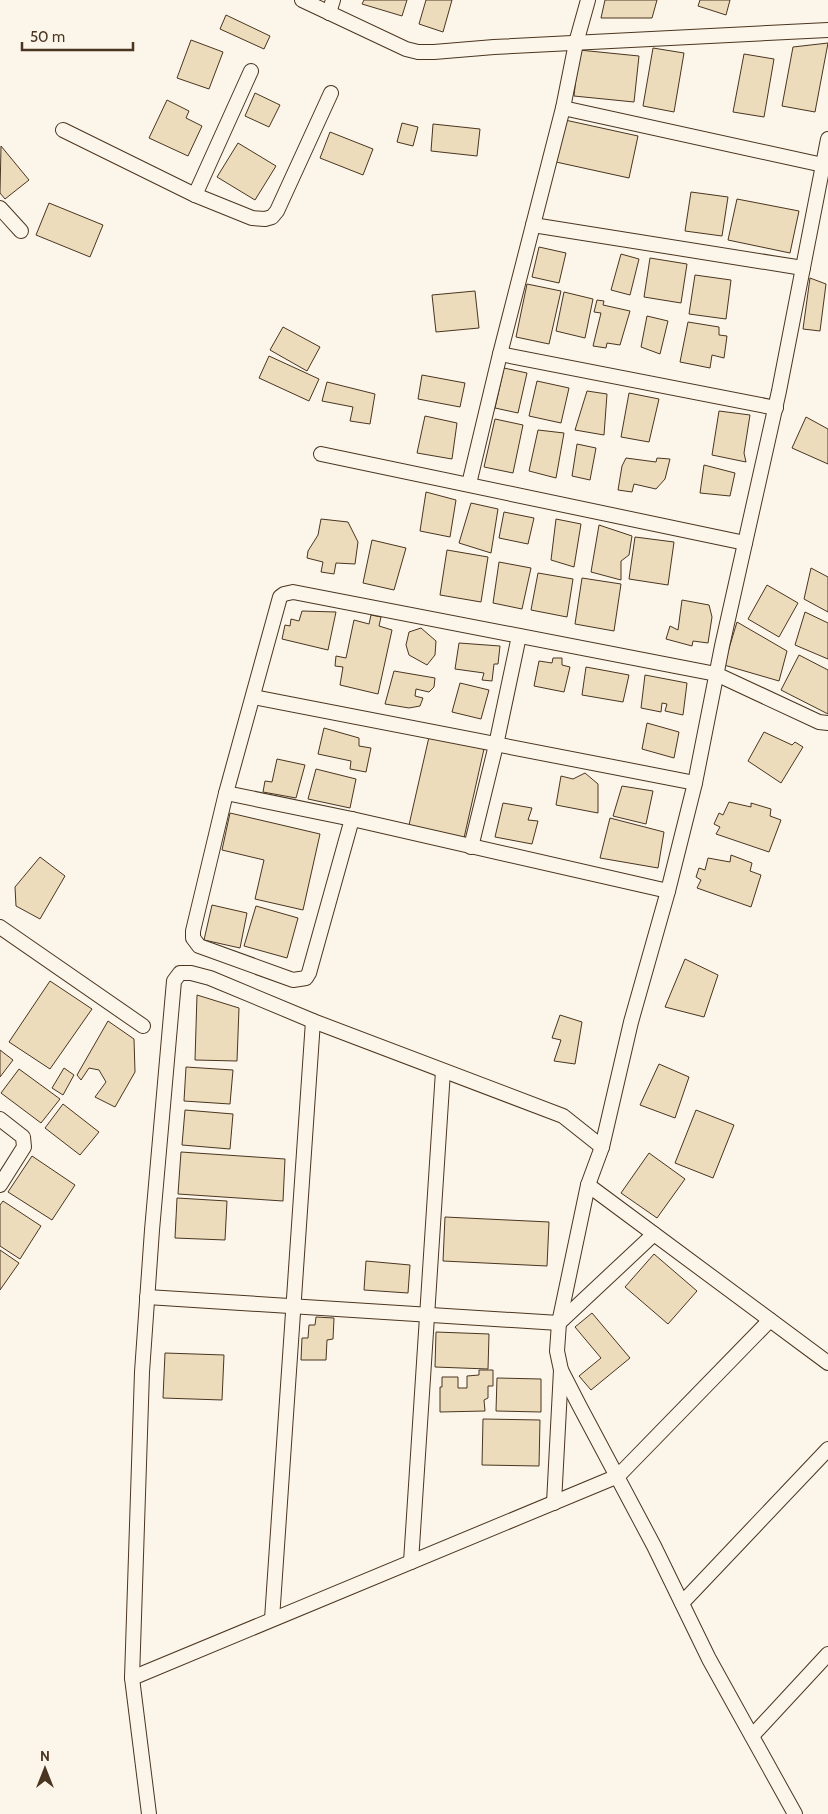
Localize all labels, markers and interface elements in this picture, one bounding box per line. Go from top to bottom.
scale bar [22,20,134,52]
text: 50 m [30,28,65,46]
north arrow [20,1744,70,1794]
text: N [40,1747,50,1765]

